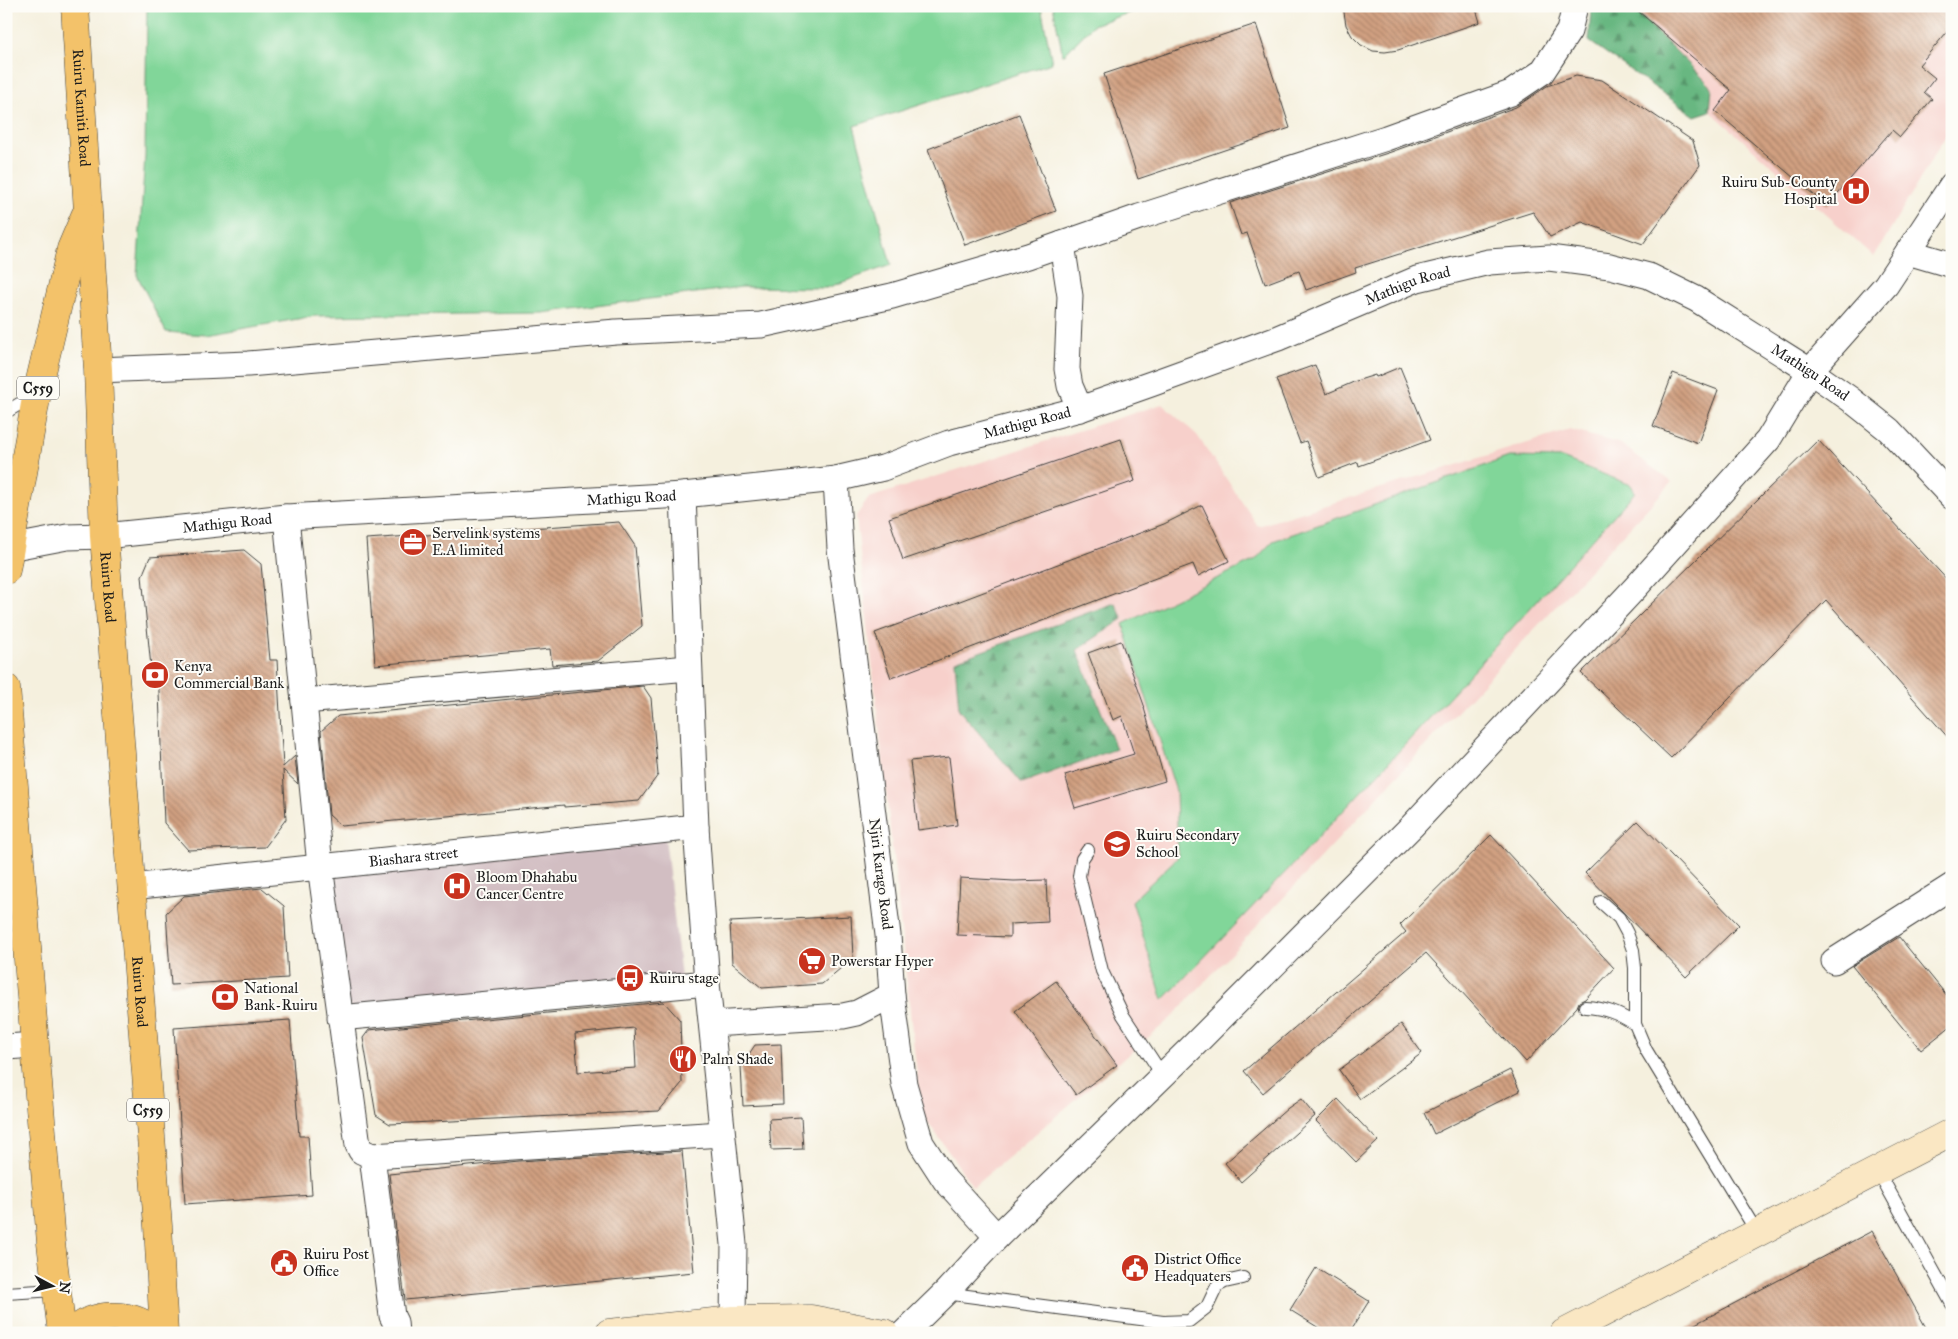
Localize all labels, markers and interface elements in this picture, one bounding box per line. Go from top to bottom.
street label: Ruiru Kamiti Road [69,48,94,168]
place label: Ruiru Sub-County Hospital [1721,173,1838,208]
hospital icon: Ruiru Sub-County Hospital [1841,176,1871,206]
street label: Mathigu Road [1362,262,1453,309]
street label: Mathigu Road [1768,340,1853,405]
road number: C559 [17,376,59,399]
street label: Mathigu Road [981,403,1073,443]
street label: Mathigu Road [586,486,677,509]
street label: Mathigu Road [182,509,273,537]
place label: Servelink systems E.A limited [432,524,540,559]
office icon: Servelink systems E.A limited [398,527,428,557]
street label: Ruiru Road [96,551,120,624]
place label: Kenya Commercial Bank [174,657,284,692]
bank icon: Kenya Commercial Bank [140,660,170,690]
street label: Njiri Karago Road [865,817,897,931]
place label: Ruiru Secondary School [1136,826,1240,861]
school or university icon: Ruiru Secondary School [1102,829,1132,859]
street label: Biashara street [368,843,460,871]
place label: Bloom Dhahabu Cancer Centre [476,868,577,903]
hospital icon: Bloom Dhahabu Cancer Centre [442,871,472,901]
supermarket icon: Powerstar Hyper [797,946,827,976]
place label: Powerstar Hyper [831,952,934,970]
street label: Ruiru Road [128,955,151,1029]
bus stop icon: Ruiru stage [615,963,645,993]
place label: Ruiru stage [649,969,719,987]
place label: National Bank-Ruiru [244,979,318,1014]
bank icon: National Bank-Ruiru [210,982,240,1012]
restaurant icon: Palm Shade [668,1044,698,1074]
place label: Palm Shade [702,1050,774,1068]
road number: C559 [127,1098,169,1122]
place label: Ruiru Post Office [303,1245,370,1280]
public building icon: Ruiru Post Office [269,1248,299,1278]
place label: District Office Headquaters [1154,1250,1241,1286]
public building icon: District Office Headquaters [1120,1253,1150,1283]
north arrow [28,1262,78,1312]
text: N [55,1281,74,1295]

